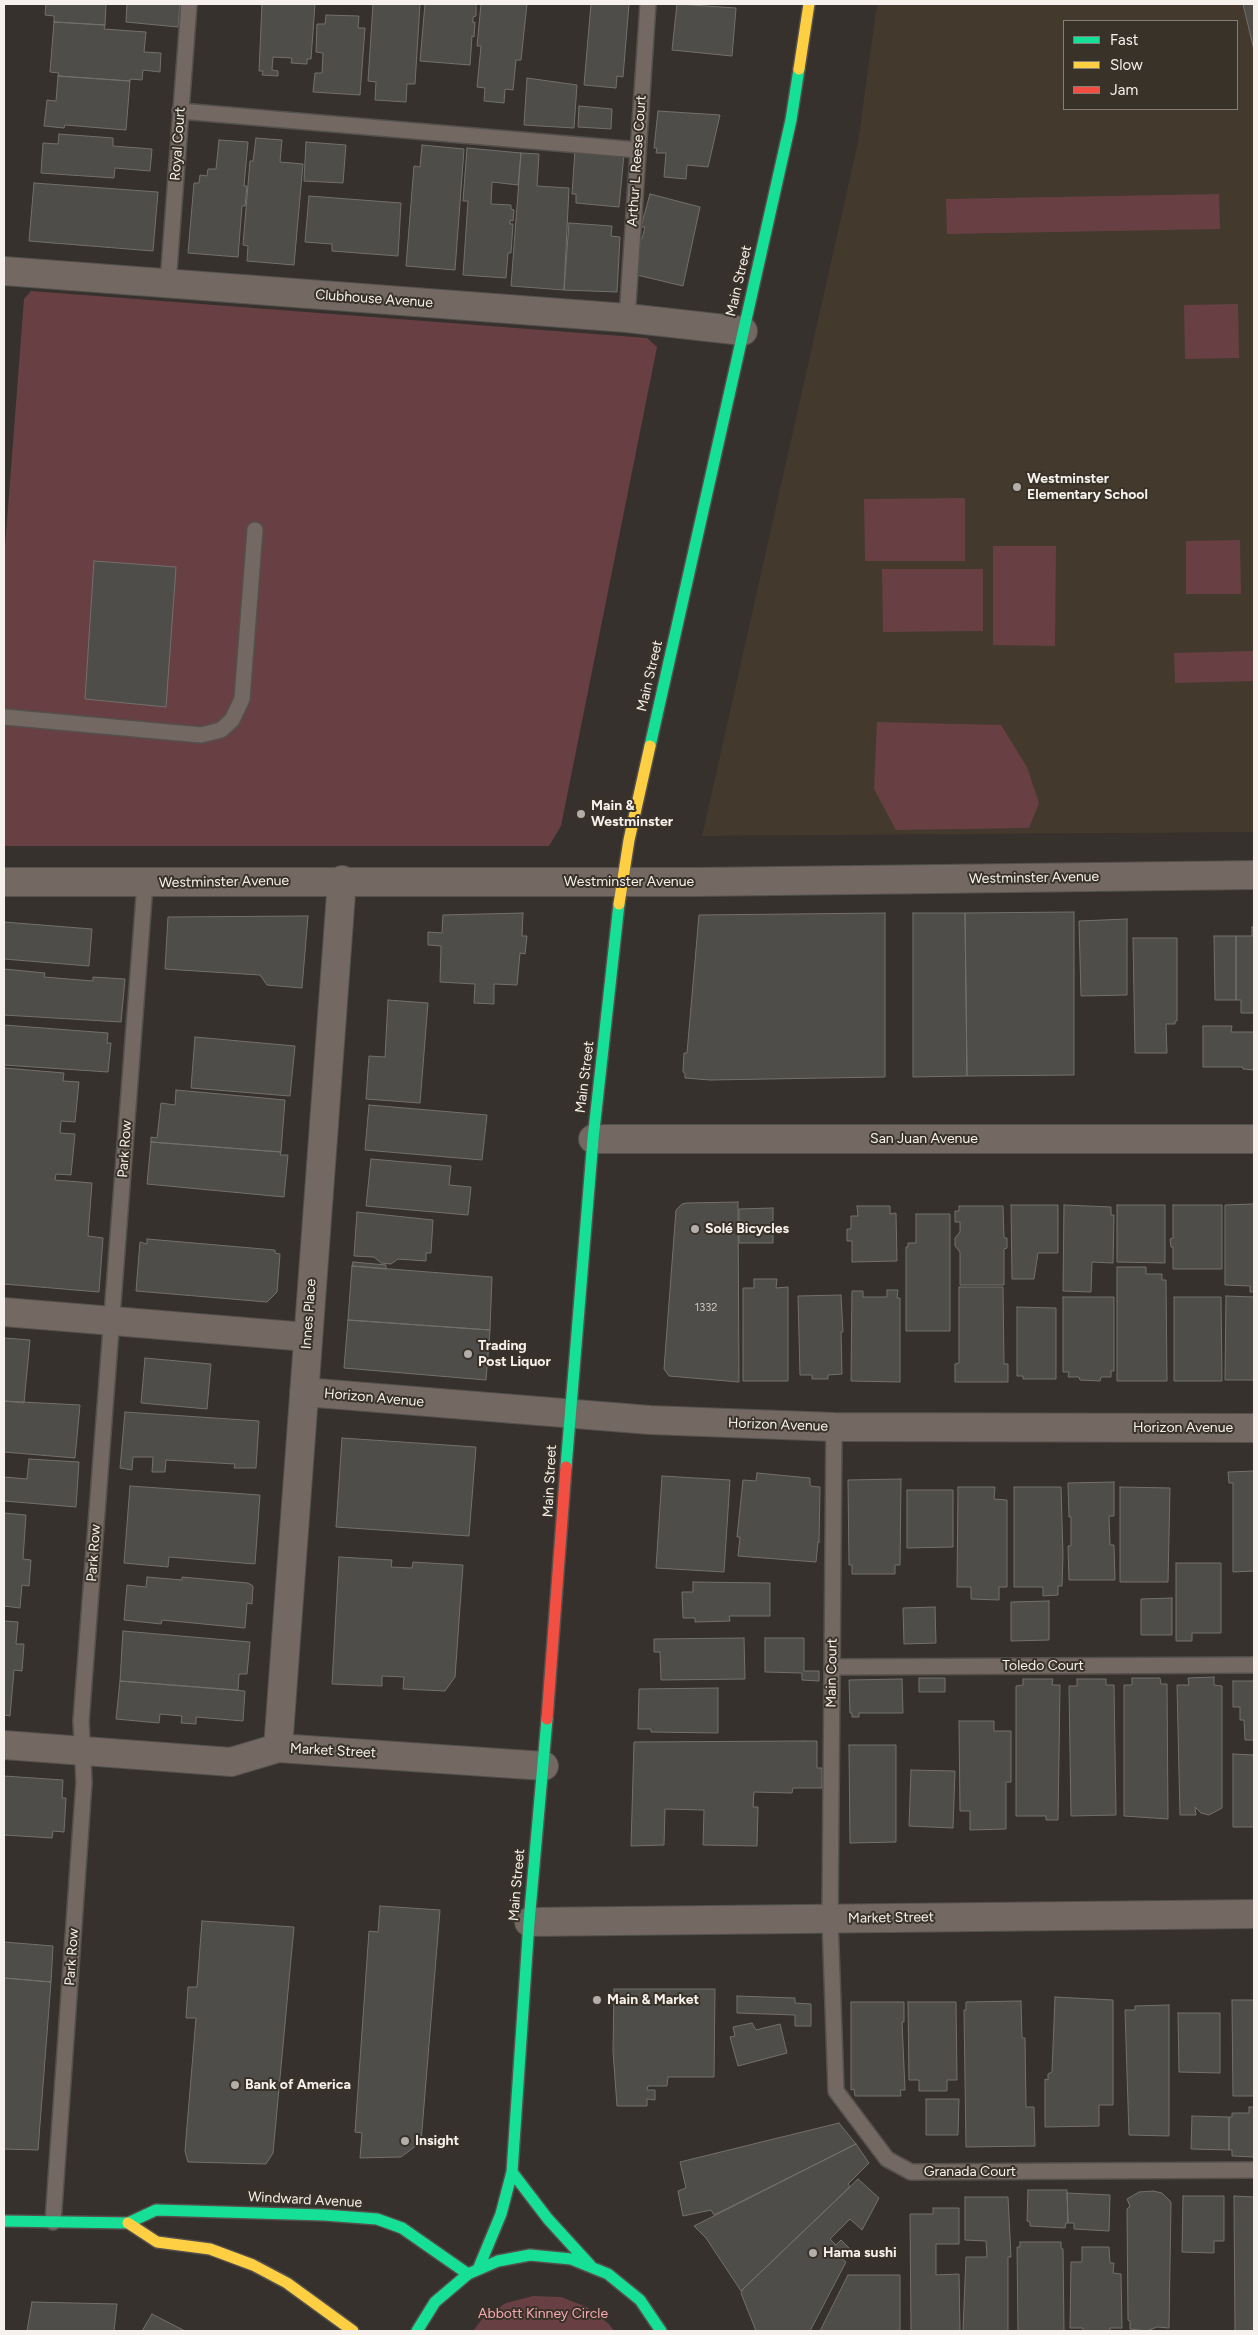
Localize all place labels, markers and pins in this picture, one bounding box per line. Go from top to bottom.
place label: Westminster Elementary School [1027,471,1148,504]
marker: Westminster Elementary School [1011,481,1023,493]
place label: Main & Westminster [591,798,673,830]
marker: Main & Westminster [575,808,587,820]
place label: Solé Bicycles [705,1221,789,1237]
marker: Solé Bicycles [689,1223,701,1235]
place label: Trading Post Liquor [478,1338,551,1370]
marker: Trading Post Liquor [462,1348,474,1360]
place label: Main & Market [607,1992,699,2008]
marker: Main & Market [591,1994,603,2006]
place label: Bank of America [245,2077,351,2093]
marker: Bank of America [229,2079,241,2091]
place label: Insight [415,2133,459,2149]
marker: Insight [399,2135,411,2147]
place label: Hama sushi [823,2245,897,2261]
marker: Hama sushi [807,2247,819,2259]

